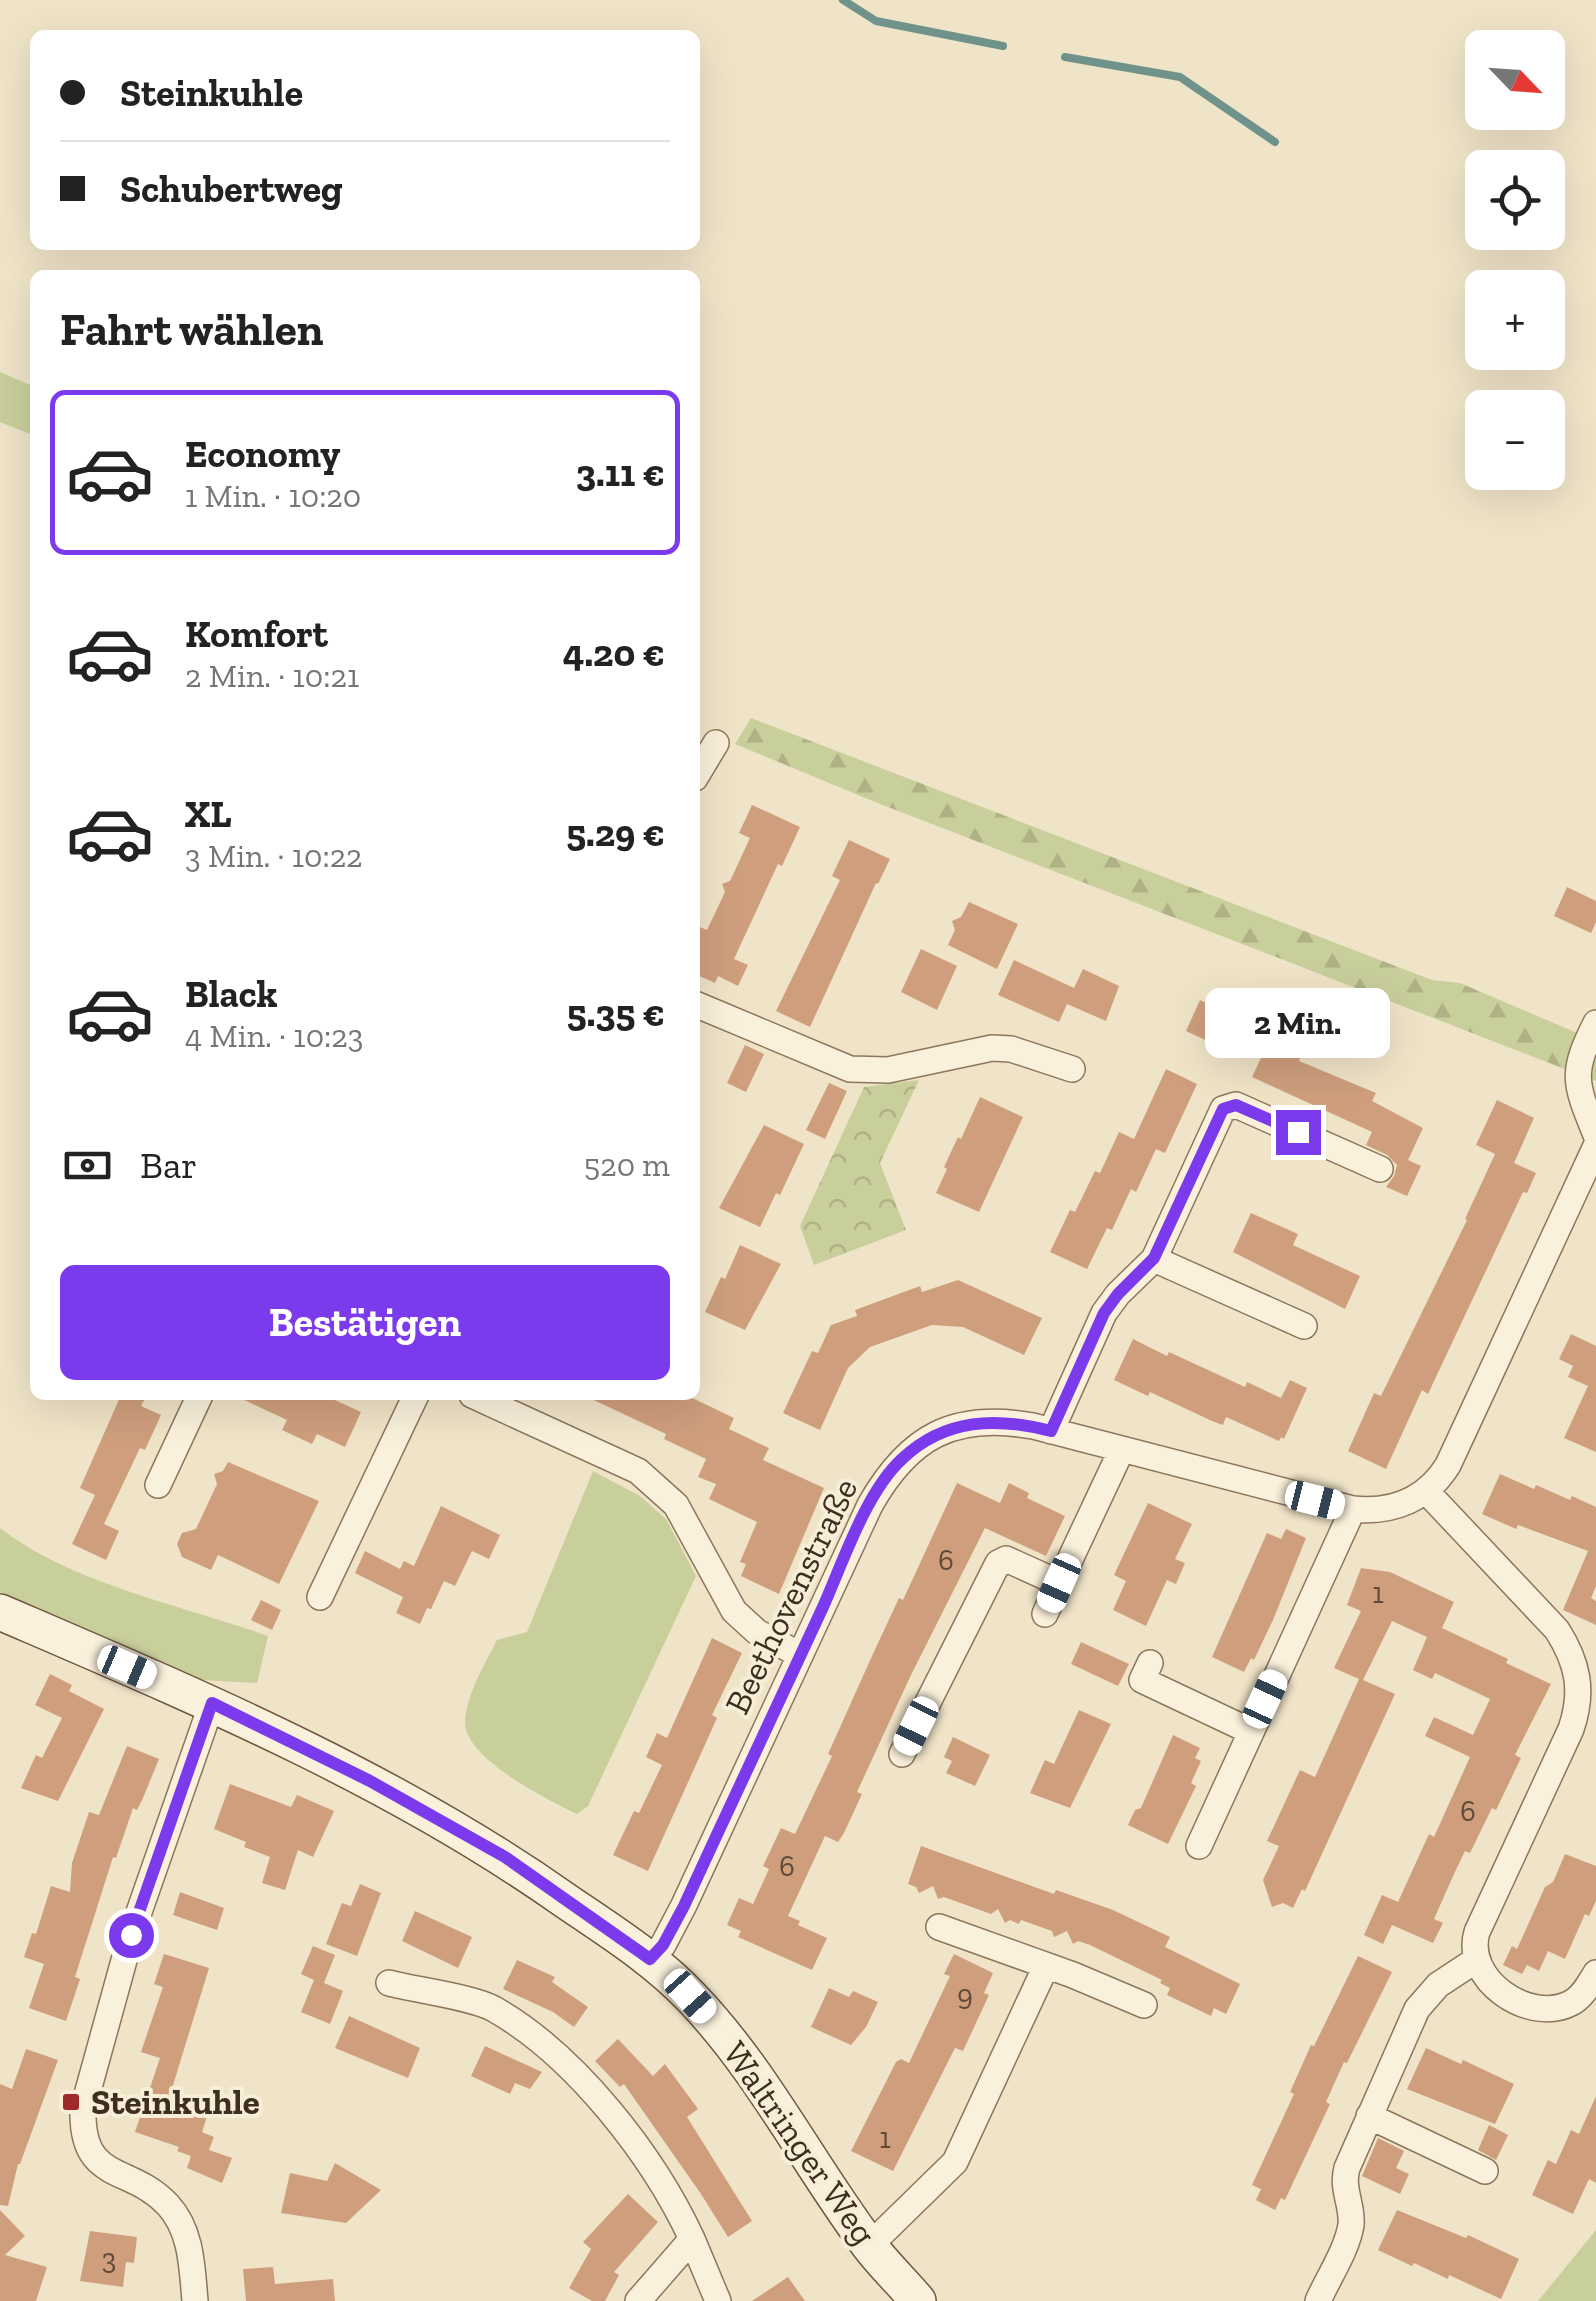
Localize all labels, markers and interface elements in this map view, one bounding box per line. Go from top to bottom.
north arrow [1465,30,1565,130]
map controls [1465,30,1565,490]
text: Steinkuhle [120,70,303,116]
button: locate [1465,150,1565,250]
text: Schubertweg [120,166,343,212]
button: + [1465,270,1565,370]
text: Fahrt wählen [60,303,323,357]
button: − [1465,390,1565,490]
icon: car [65,428,155,518]
text: Economy [185,431,340,477]
text: 3.11 € [576,450,665,496]
text: 1 Min. · 10:20 [185,477,361,515]
icon: car [65,608,155,698]
text: Komfort [185,611,328,657]
text: 4.20 € [563,630,665,676]
text: 2 Min. · 10:21 [185,657,359,695]
icon: car [65,788,155,878]
text: XL [185,791,232,837]
text: 5.29 € [566,810,665,856]
text: 3 Min. · 10:22 [185,837,363,875]
icon: car [65,968,155,1058]
text: Black [185,971,278,1017]
callout: 2 Min. [1206,987,1390,1057]
text: 5.35 € [567,990,665,1036]
text: 2 Min. [1254,1004,1341,1042]
text: 4 Min. · 10:23 [185,1017,363,1055]
route end [1276,1110,1321,1155]
icon: cash [60,1138,115,1193]
text: Bar [140,1142,197,1188]
text: 520 m [584,1146,670,1184]
button: Bestätigen [60,1265,670,1380]
street label: Beethovenstraße [716,1471,866,1721]
car [1282,1478,1348,1522]
house number: 6 [938,1542,954,1578]
car [1033,1549,1085,1617]
house number: 1 [1372,1575,1384,1611]
car [94,1641,160,1693]
car [1239,1665,1291,1733]
car [889,1692,943,1760]
house number: 6 [1460,1793,1476,1829]
house number: 6 [779,1848,795,1884]
route start [109,1913,154,1958]
car [659,1964,721,2028]
house number: 9 [957,1977,973,2013]
street label: Waltringer Weg [714,2033,886,2253]
place label: Steinkuhle [91,2081,260,2123]
marker: Steinkuhle [60,2091,82,2113]
house number: 1 [879,2120,891,2156]
house number: 3 [102,2241,116,2277]

